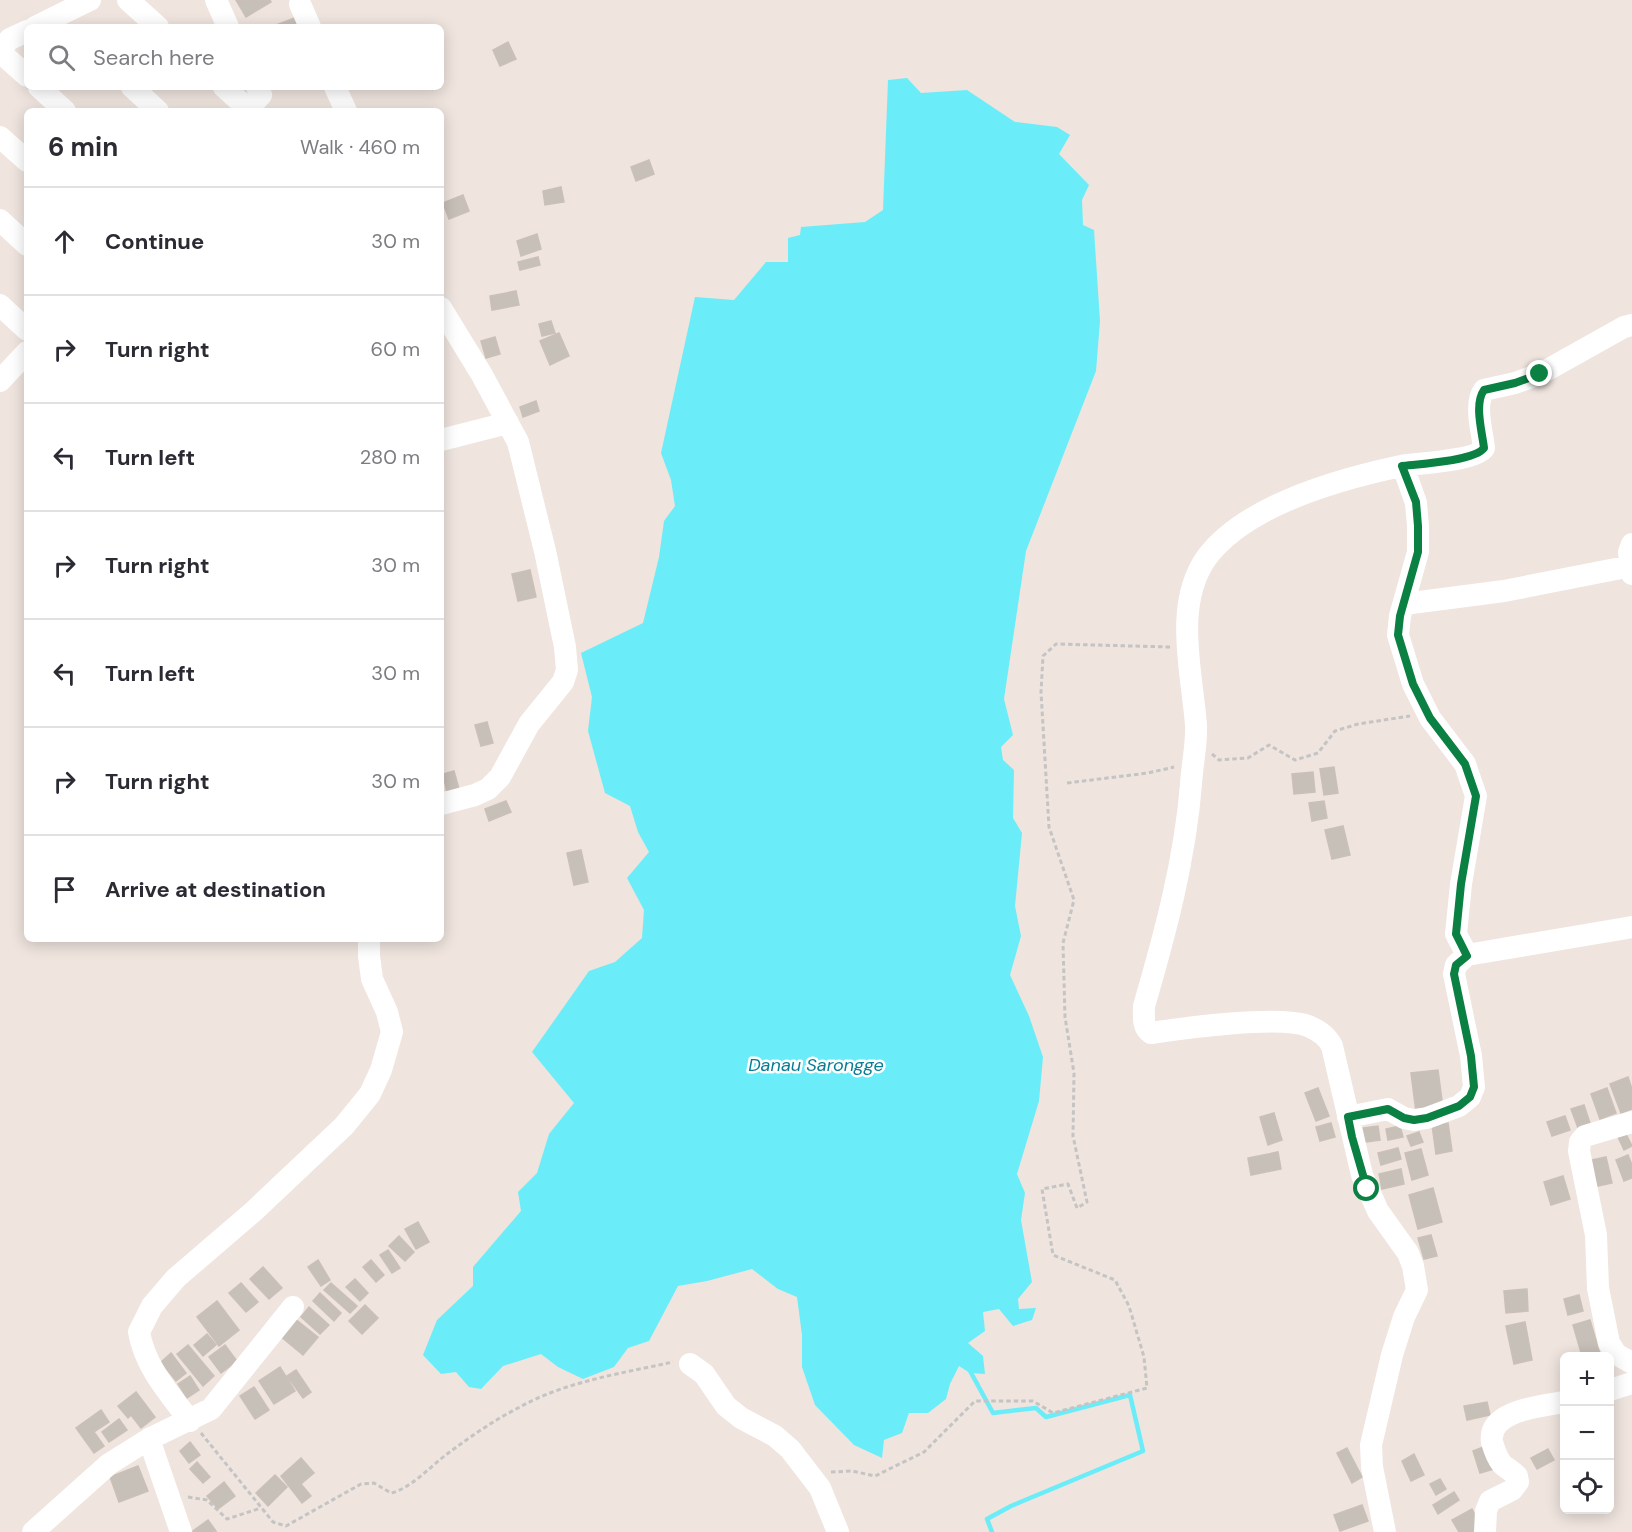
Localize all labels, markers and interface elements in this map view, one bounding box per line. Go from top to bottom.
search box [24,24,444,90]
icon: search [45,41,78,74]
text: Search here [93,43,214,72]
text: 6 min [48,130,118,164]
text: Walk · 460 m [300,134,420,160]
icon: ahead [48,225,81,258]
text: Continue [105,227,204,256]
text: 30 m [371,228,420,254]
icon: right [48,333,81,366]
text: Turn right [105,335,210,364]
text: 60 m [371,336,420,362]
route end [1526,360,1552,386]
icon: left [48,441,81,474]
text: Turn left [105,443,195,472]
text: 280 m [360,444,420,470]
icon: right [48,549,81,582]
text: Turn right [105,551,210,580]
text: 30 m [371,552,420,578]
icon: left [48,657,81,690]
text: Turn left [105,659,195,688]
text: 30 m [371,660,420,686]
icon: right [48,765,81,798]
text: Turn right [105,767,210,796]
text: 30 m [371,768,420,794]
icon: arrive [48,873,81,906]
text: Arrive at destination [105,875,326,904]
water label: Danau Sarongge [748,1053,884,1077]
route start [1353,1175,1379,1201]
map controls [1560,1352,1614,1514]
button: + [1560,1352,1614,1406]
button: − [1560,1406,1614,1460]
button: locate [1560,1460,1614,1514]

